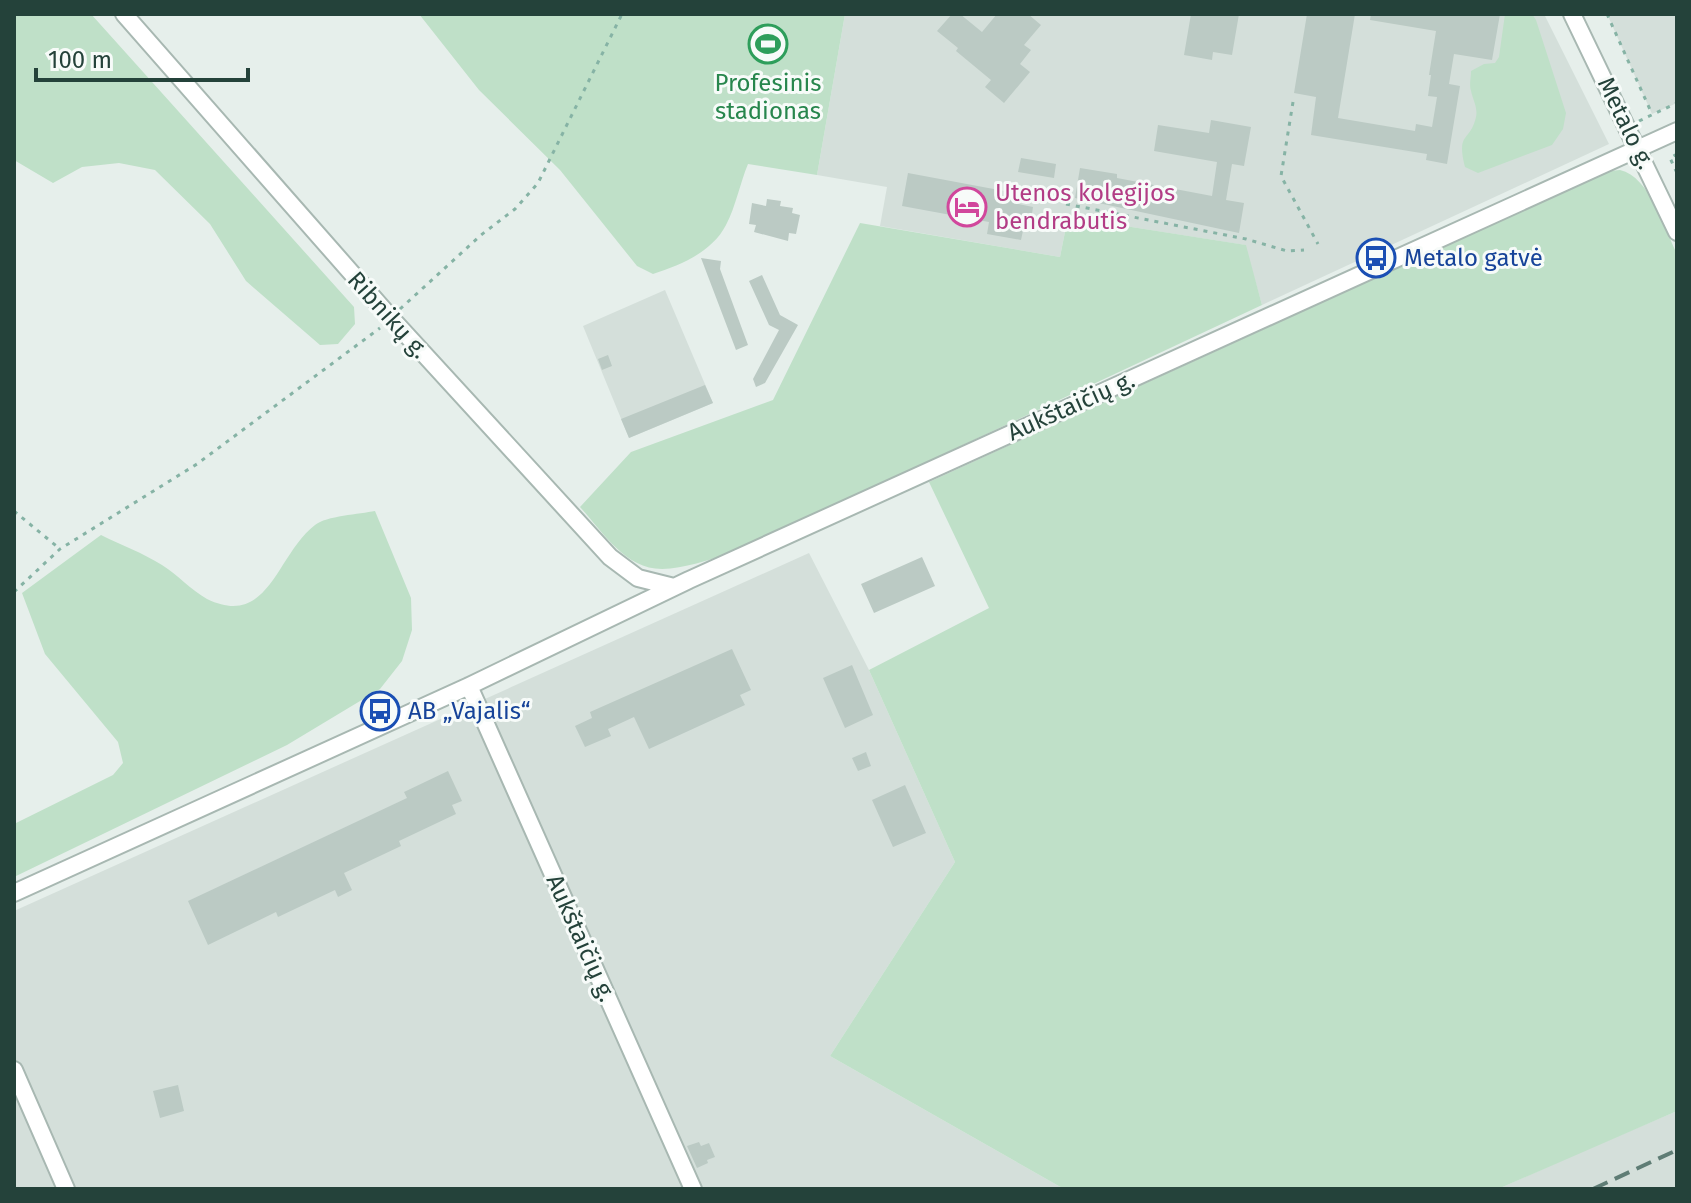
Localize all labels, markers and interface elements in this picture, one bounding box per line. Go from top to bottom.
sports icon: Profesinis stadionas [747,23,789,65]
scale bar [36,32,248,82]
text: 100 m [48,46,112,74]
place label: Profesinis stadionas [715,69,821,125]
street label: Metalo g. [1592,73,1660,173]
place label: Utenos kolegijos bendrabutis [995,179,1175,235]
hotel icon: Utenos kolegijos bendrabutis [946,186,988,228]
bus stop icon: Metalo gatvė [1355,237,1397,279]
place label: Metalo gatvė [1404,244,1543,272]
street label: Ribnikų g. [342,266,434,364]
street label: Aukštaičių g. [1003,366,1139,446]
bus stop icon: AB „Vajalis“ [359,690,401,732]
place label: AB „Vajalis“ [408,697,530,725]
street label: Aukštaičių g. [541,870,621,1006]

